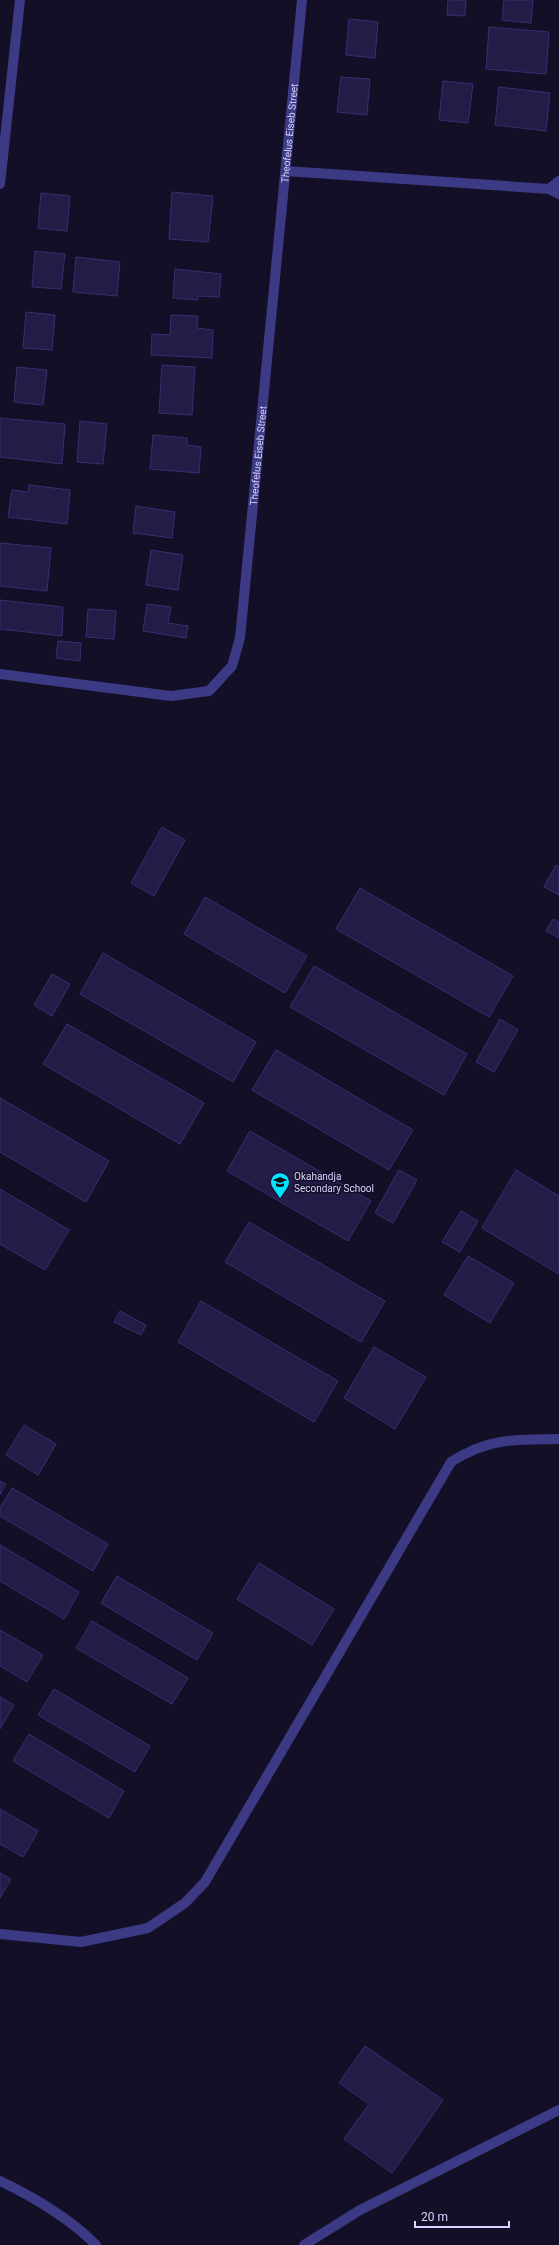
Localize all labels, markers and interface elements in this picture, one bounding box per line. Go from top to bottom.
street label: Theofelus Eiseb Street [279,83,299,183]
street label: Theofelus Eiseb Street [247,405,268,506]
school or university icon: Okahandja Secondary School [269,1171,291,1199]
place label: Okahandja Secondary School [294,1171,374,1194]
scale bar [415,2203,509,2229]
text: 20 m [421,2210,448,2224]

